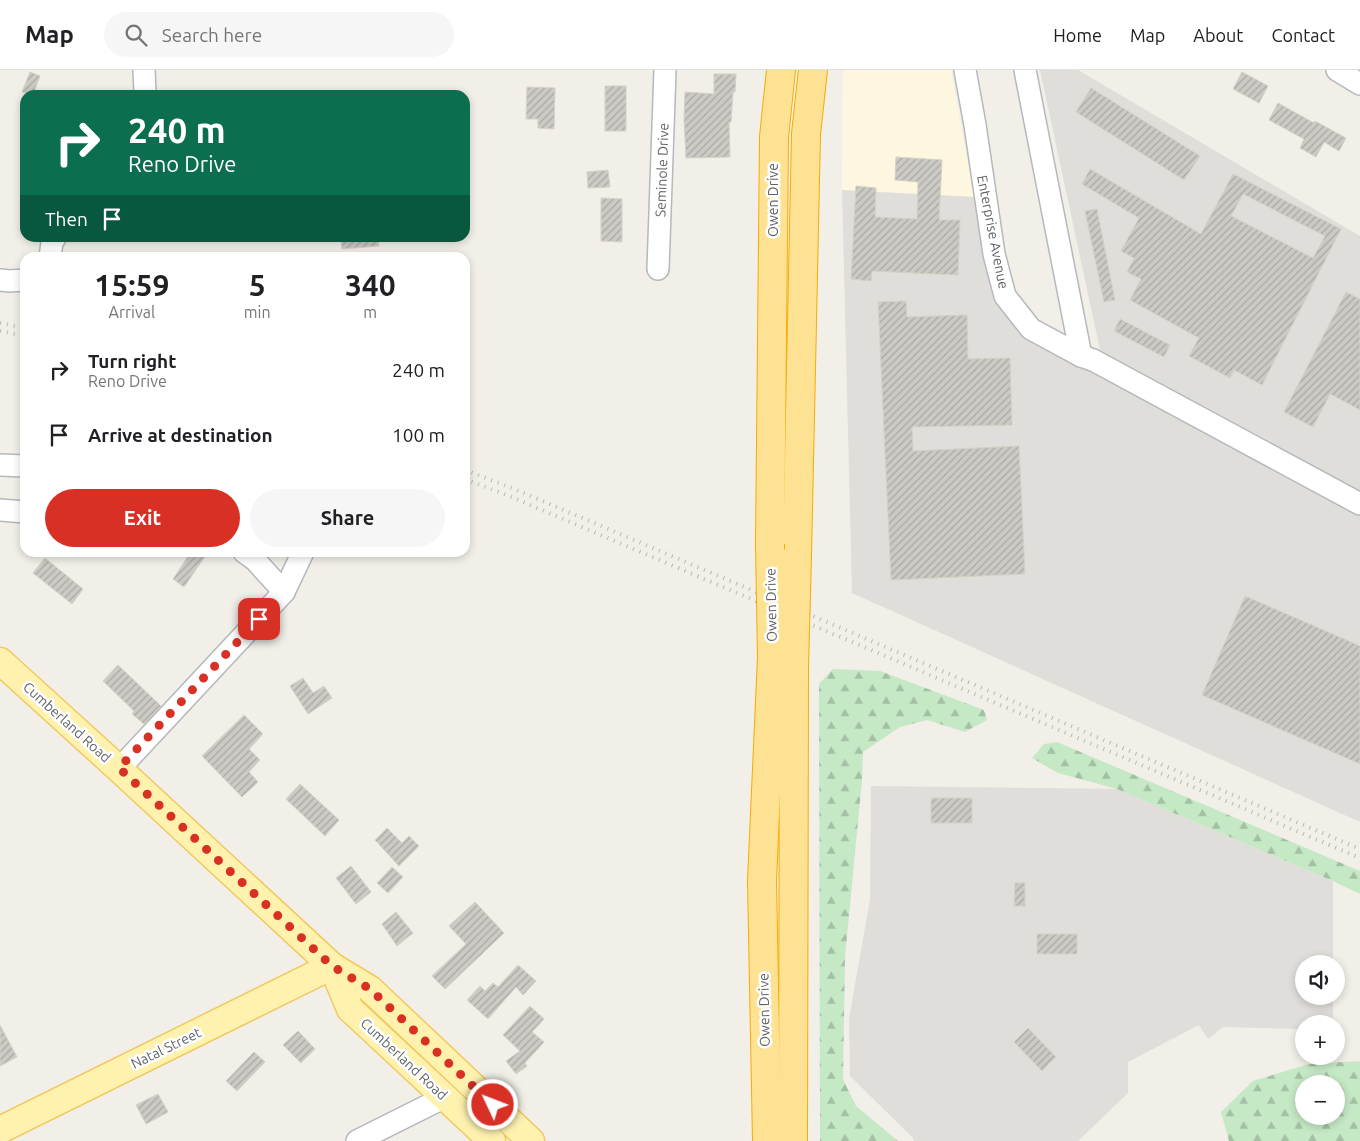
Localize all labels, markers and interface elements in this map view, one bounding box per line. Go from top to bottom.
search box [104,12,454,57]
text: Map [25,21,74,48]
icon: search [122,21,150,49]
text: Search here [162,24,262,46]
text: Home [1053,25,1102,45]
text: Map [1130,25,1165,45]
text: About [1193,25,1243,45]
text: Contact [1271,25,1335,45]
icon: right [45,110,110,175]
text: 240 m [128,110,226,150]
street label: Seminole Drive [652,123,672,217]
text: Reno Drive [128,151,236,176]
street label: Owen Drive [765,163,781,237]
street label: Enterprise Avenue [974,174,1012,290]
icon: arrive [98,205,126,233]
text: Then [45,208,88,230]
text: 15:59 [94,268,169,302]
text: 5 [249,268,266,302]
text: 340 [345,268,396,302]
text: Arrival [109,303,155,321]
text: min [244,303,271,321]
text: m [363,303,377,321]
text: Turn right [88,350,176,372]
icon: right [45,356,73,384]
text: 240 m [392,359,445,381]
text: Reno Drive [88,372,167,390]
icon: arrive [45,421,73,449]
text: Arrive at destination [88,424,273,446]
text: 100 m [392,424,445,446]
button: Exit [45,489,240,547]
button: Share [250,489,445,547]
street label: Owen Drive [762,568,780,642]
pin [238,598,280,640]
icon: arrive [245,605,273,633]
street label: Cumberland Road [20,678,114,766]
map controls [1295,955,1345,1125]
button: sound [1295,955,1345,1005]
street label: Owen Drive [755,973,773,1047]
street label: Cumberland Road [357,1015,451,1103]
button: + [1295,1015,1345,1065]
street label: Natal Street [128,1024,204,1072]
button: − [1295,1075,1345,1125]
position arrow [466,1078,518,1130]

